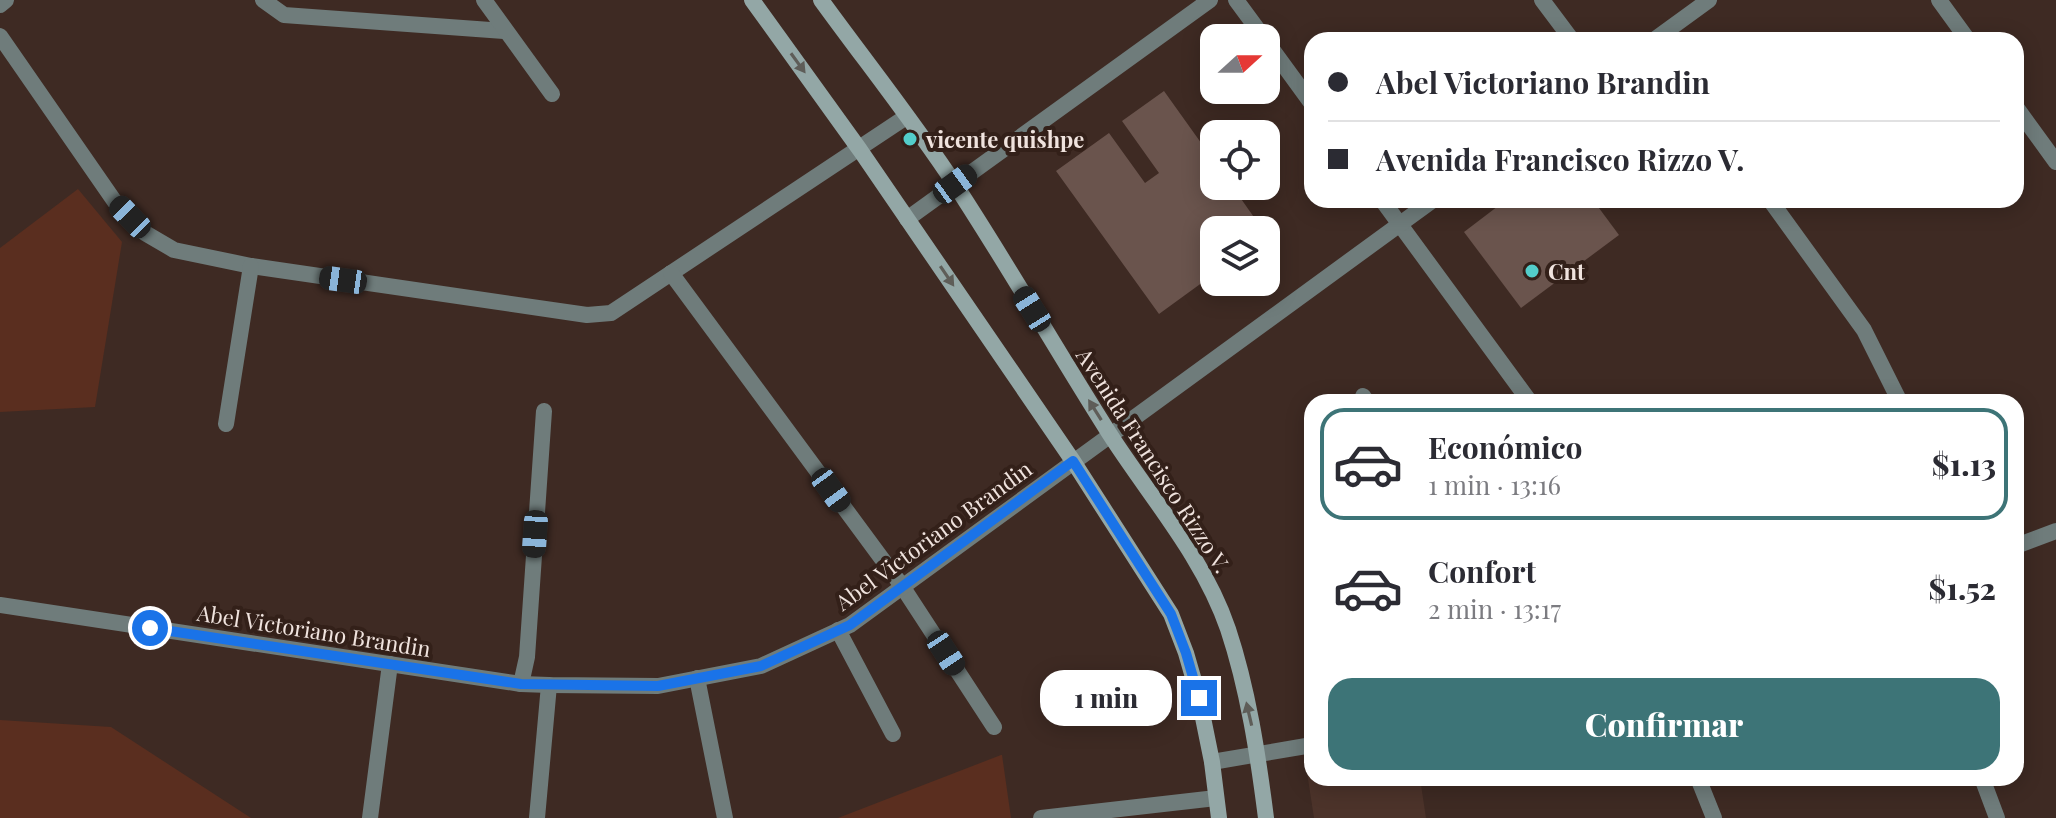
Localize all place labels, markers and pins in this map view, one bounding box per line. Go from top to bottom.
place label: vicente quishpe [925,124,1084,154]
marker: vicente quishpe [901,130,919,148]
place label: Cnt [1548,256,1585,286]
marker: Cnt [1523,262,1541,280]

